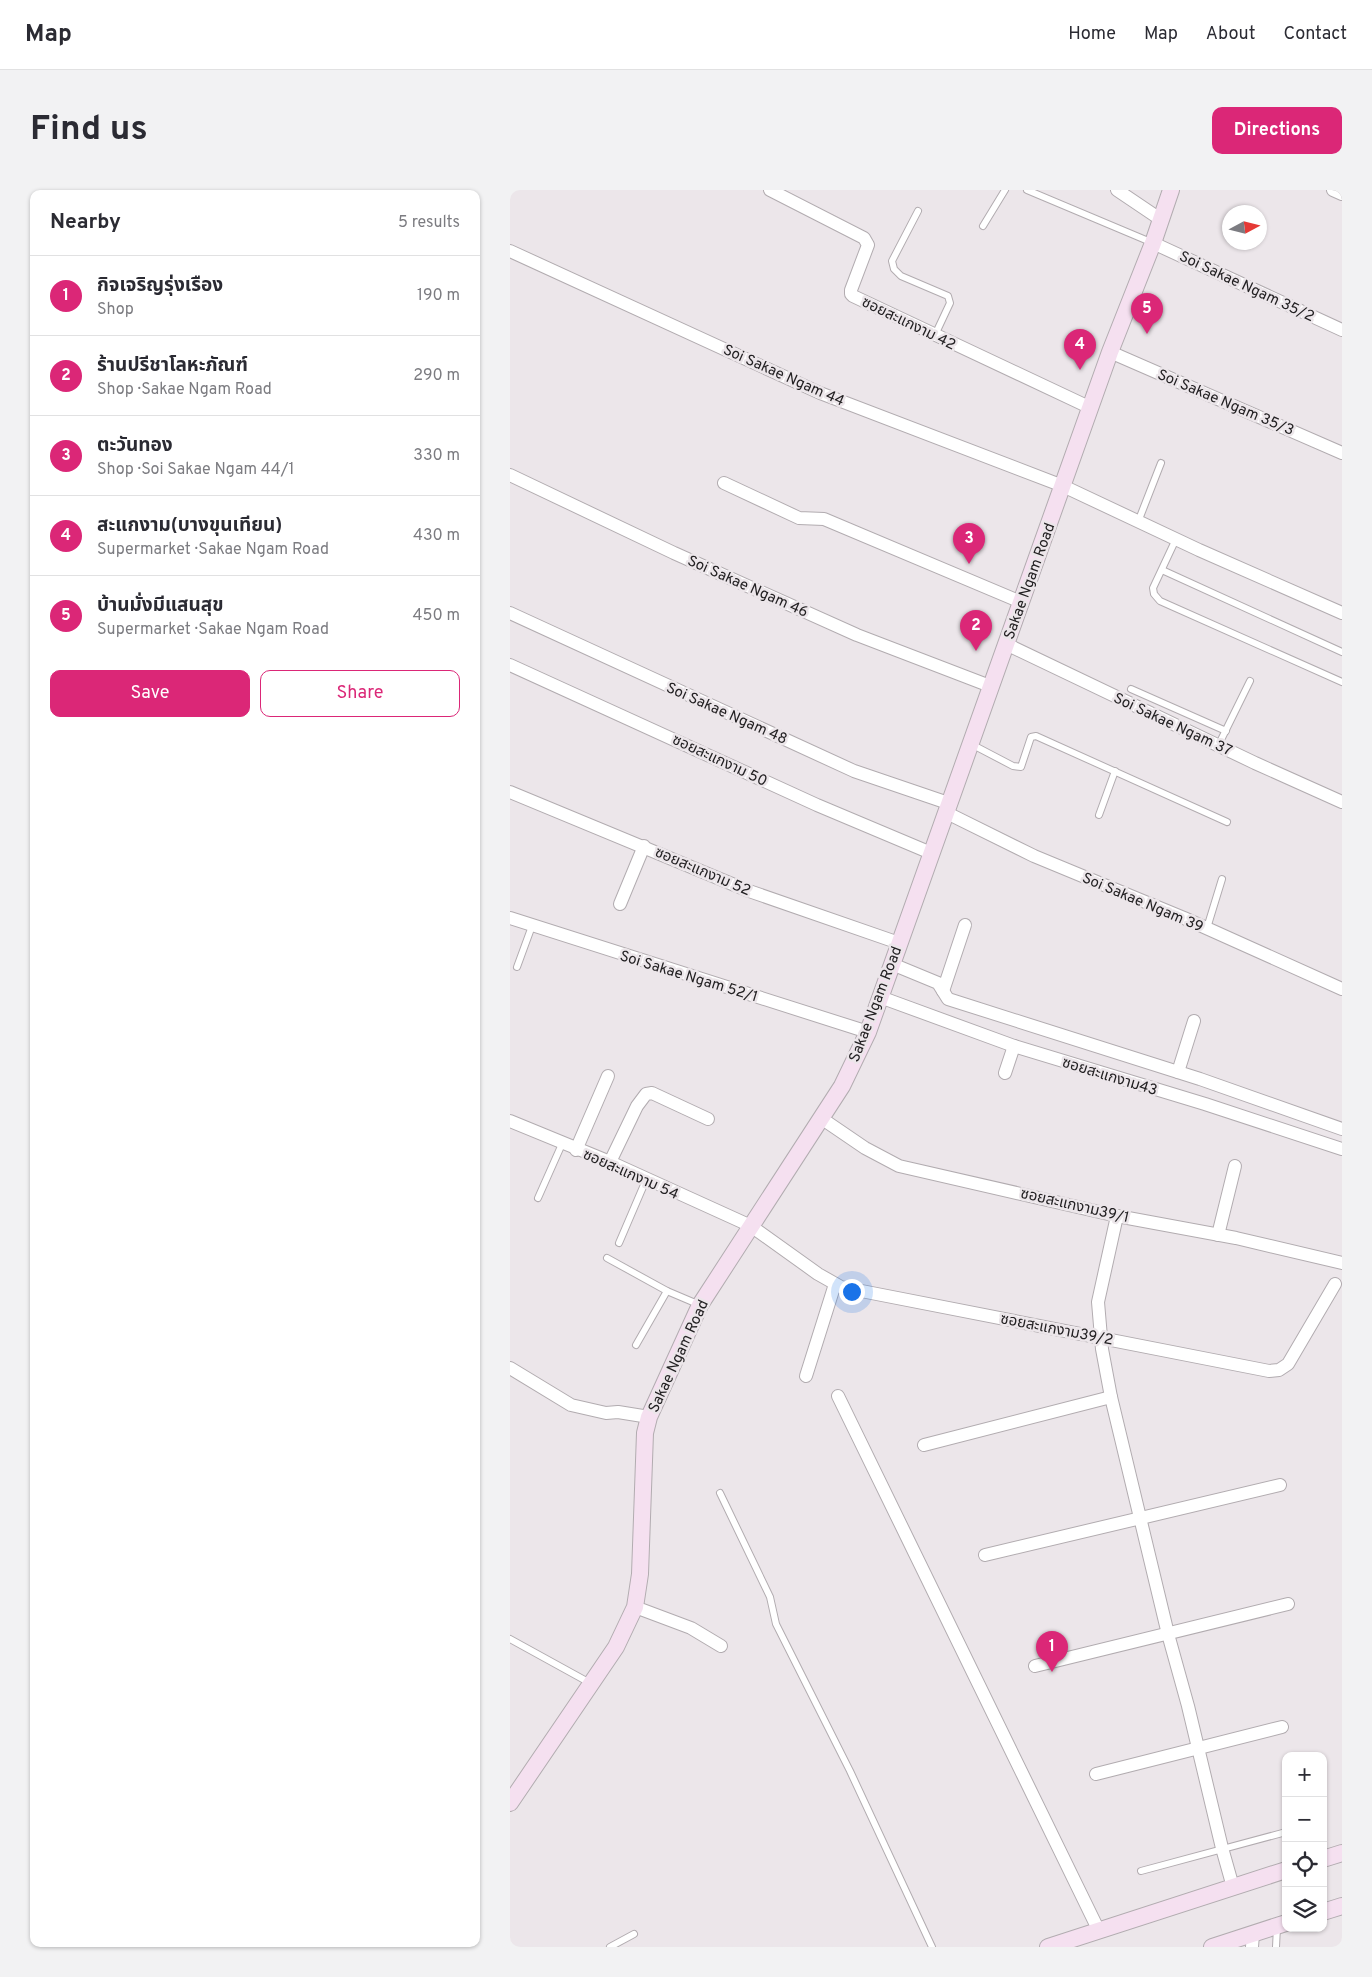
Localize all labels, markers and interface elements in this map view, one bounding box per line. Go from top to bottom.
text: Map [25,20,72,50]
text: Home [1068,23,1116,46]
text: Map [1144,23,1178,46]
text: About [1206,23,1255,46]
text: Contact [1283,23,1347,46]
button: Directions [1212,107,1342,154]
text: Find us [30,108,148,152]
north arrow [1222,205,1267,250]
text: Nearby [50,209,121,236]
text: 5 results [398,213,460,233]
street label: Soi Sakae Ngam 35/2 [1176,248,1317,327]
text: กิจเจริญรุ่งเรือง [97,274,223,298]
text: 1 [63,286,69,306]
text: 190 m [417,286,460,306]
street label: ซอยสะแกงาม 42 [858,293,959,355]
pin: 5 [1131,293,1163,334]
text: Shop [97,300,134,320]
pin: 4 [1064,329,1096,370]
street label: Soi Sakae Ngam 44 [720,341,847,412]
text: ร้านปรีชาโลหะภัณฑ์ [97,354,248,378]
text: 2 [61,366,71,386]
text: 290 m [413,366,460,386]
street label: Soi Sakae Ngam 35/3 [1154,366,1297,441]
text: Shop · Sakae Ngam Road [97,380,272,400]
text: ตะวันทอง [97,434,173,458]
text: 3 [61,446,71,466]
text: 330 m [413,446,460,466]
text: Shop · Soi Sakae Ngam 44/1 [97,460,295,480]
text: สะแกงาม(บางขุนเทียน) [97,514,282,538]
street label: Sakae Ngam Road [1001,521,1060,642]
pin: 3 [953,523,985,564]
text: 4 [61,526,71,546]
text: 430 m [413,526,460,546]
text: Supermarket · Sakae Ngam Road [97,540,329,560]
street label: Soi Sakae Ngam 46 [684,552,811,623]
text: บ้านมั่งมีแสนสุข [97,594,224,618]
text: 5 [61,606,71,626]
text: 450 m [413,606,460,626]
pin: 2 [960,610,992,651]
text: Supermarket · Sakae Ngam Road [97,620,329,640]
button: Save [50,670,250,717]
button: Share [260,670,460,717]
street label: Soi Sakae Ngam 48 [663,679,790,750]
street label: Soi Sakae Ngam 37 [1110,690,1235,761]
street label: ซอยสะแกงาม 50 [669,731,770,792]
street label: ซอยสะแกงาม 52 [652,844,753,901]
street label: Soi Sakae Ngam 39 [1079,869,1206,937]
street label: Sakae Ngam Road [846,944,907,1065]
street label: Soi Sakae Ngam 52/1 [617,947,760,1007]
street label: ซอยสะแกงาม43 [1060,1054,1160,1101]
street label: ซอยสะแกงาม 54 [580,1146,681,1205]
street label: ซอยสะแกงาม39/1 [1018,1185,1131,1228]
your location [839,1279,865,1305]
street label: Sakae Ngam Road [645,1297,714,1416]
street label: ซอยสะแกงาม39/2 [999,1310,1115,1351]
pin: 1 [1036,1631,1068,1672]
map controls [1282,1752,1327,1932]
button: + [1282,1752,1327,1797]
button: − [1282,1797,1327,1842]
button: locate [1282,1842,1327,1887]
button: layers [1282,1887,1327,1932]

